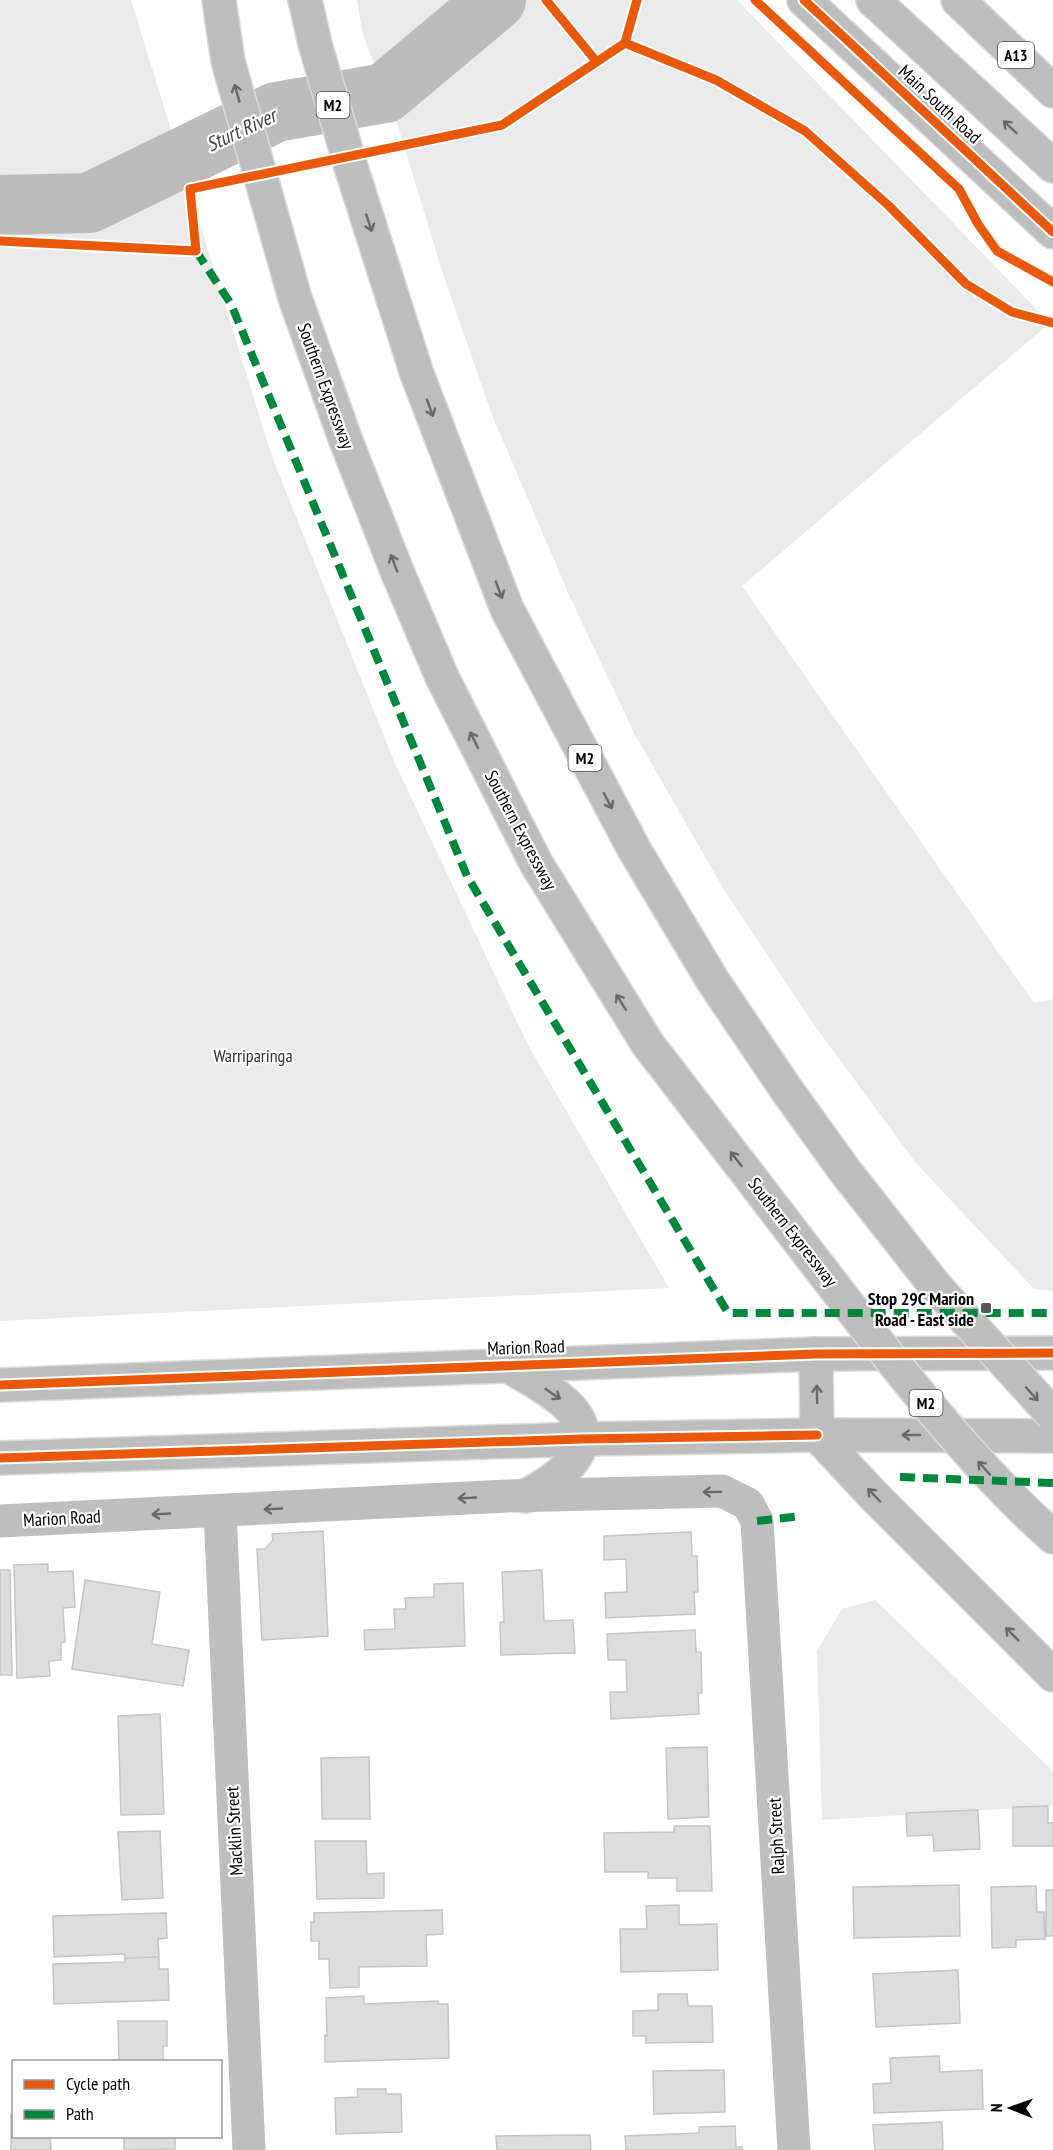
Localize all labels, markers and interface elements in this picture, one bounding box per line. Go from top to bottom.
road number: A13 [998,42,1034,68]
street label: Main South Road [894,60,986,148]
one-way arrow [230,83,242,102]
road number: M2 [316,92,350,118]
water label: Sturt River [202,102,282,157]
one-way arrow [1003,120,1018,134]
one-way arrow [364,213,375,232]
street label: Southern Expressway [293,320,360,452]
one-way arrow [425,398,436,417]
one-way arrow [387,554,398,573]
one-way arrow [494,580,505,599]
one-way arrow [468,732,479,750]
road number: M2 [568,745,602,771]
street label: Southern Expressway [480,766,562,894]
one-way arrow [603,791,614,809]
one-way arrow [615,993,628,1010]
park label: Warriparinga [213,1044,293,1067]
one-way arrow [730,1151,743,1167]
street label: Southern Expressway [743,1173,843,1291]
place label: Stop 29C Marion Road - East side [868,1287,974,1331]
marker: Stop 29C Marion Road - East side [979,1301,993,1315]
street label: Marion Road [487,1334,565,1360]
one-way arrow [811,1385,822,1405]
one-way arrow [1025,1386,1039,1401]
one-way arrow [544,1389,561,1401]
road number: M2 [910,1390,942,1416]
one-way arrow [901,1429,921,1441]
one-way arrow [977,1461,991,1476]
one-way arrow [702,1486,722,1497]
one-way arrow [867,1488,881,1503]
one-way arrow [458,1493,478,1504]
one-way arrow [263,1503,283,1514]
street label: Marion Road [23,1504,101,1532]
one-way arrow [152,1508,172,1520]
one-way arrow [1004,1626,1019,1641]
street label: Macklin Street [220,1786,248,1876]
street label: Ralph Street [763,1797,789,1875]
legend [12,2060,222,2138]
text: Cycle path [66,2072,130,2095]
north arrow [981,2078,1041,2138]
text: Path [66,2102,94,2125]
text: N [986,2103,1006,2112]

